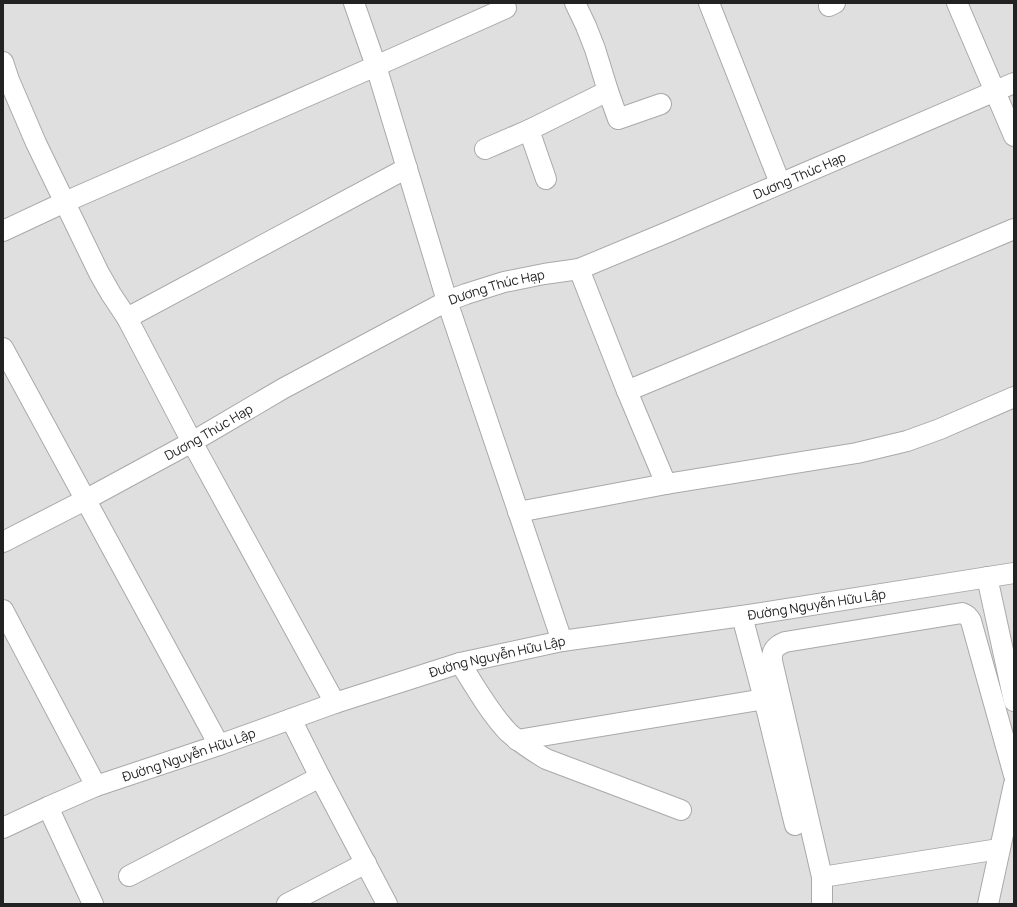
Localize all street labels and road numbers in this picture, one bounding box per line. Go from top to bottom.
street label: Dương Thúc Hạp [750,147,849,203]
street label: Dương Thúc Hạp [446,265,546,309]
street label: Dương Thúc Hạp [161,399,256,464]
street label: Đường Nguyễn Hữu Lập [746,584,887,624]
street label: Đường Nguyễn Hữu Lập [427,631,567,681]
street label: Đường Nguyễn Hữu Lập [120,723,258,786]

